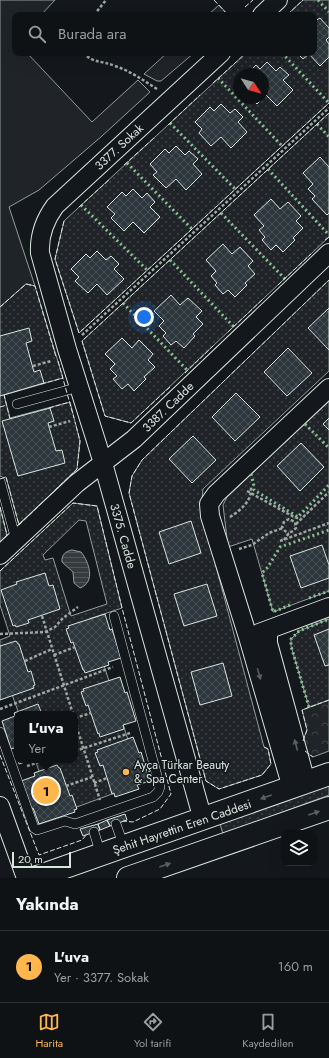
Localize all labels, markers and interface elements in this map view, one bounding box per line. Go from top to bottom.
search box [12,12,317,56]
icon: search [26,23,48,45]
text: Burada ara [58,23,126,45]
north arrow [233,68,269,104]
street label: 3377. Sokak [91,119,148,174]
your location [134,307,154,327]
street label: 3387. Cadde [138,378,198,436]
street label: 3375. Cadde [105,501,141,571]
one-way arrow [256,668,262,680]
popup [14,711,78,763]
text: L'uva [28,717,64,739]
text: Yer [28,739,46,758]
one-way arrow [293,739,299,751]
place label: Ayça Türkar Beauty & Spa Center [134,756,230,788]
marker: Ayça Türkar Beauty & Spa Center [121,767,131,777]
pin: 1 [33,776,59,806]
one-way arrow [260,794,272,800]
street label: Şehit Hayrettin Eren Caddesi [110,795,254,859]
one-way arrow [308,810,320,816]
map controls [281,830,317,866]
button: layers [281,830,317,866]
scale bar [12,850,71,869]
text: 20 m [18,851,43,867]
one-way arrow [159,862,171,868]
text: Yakında [16,892,79,916]
text: L'uva [54,946,89,968]
text: 1 [26,957,32,976]
text: 160 m [278,957,313,976]
text: Yer · 3377. Sokak [54,968,149,987]
tab: Harita [35,1011,63,1051]
tab: Yol tarifi [134,1011,171,1051]
tab: Kaydedilen [242,1011,294,1051]

